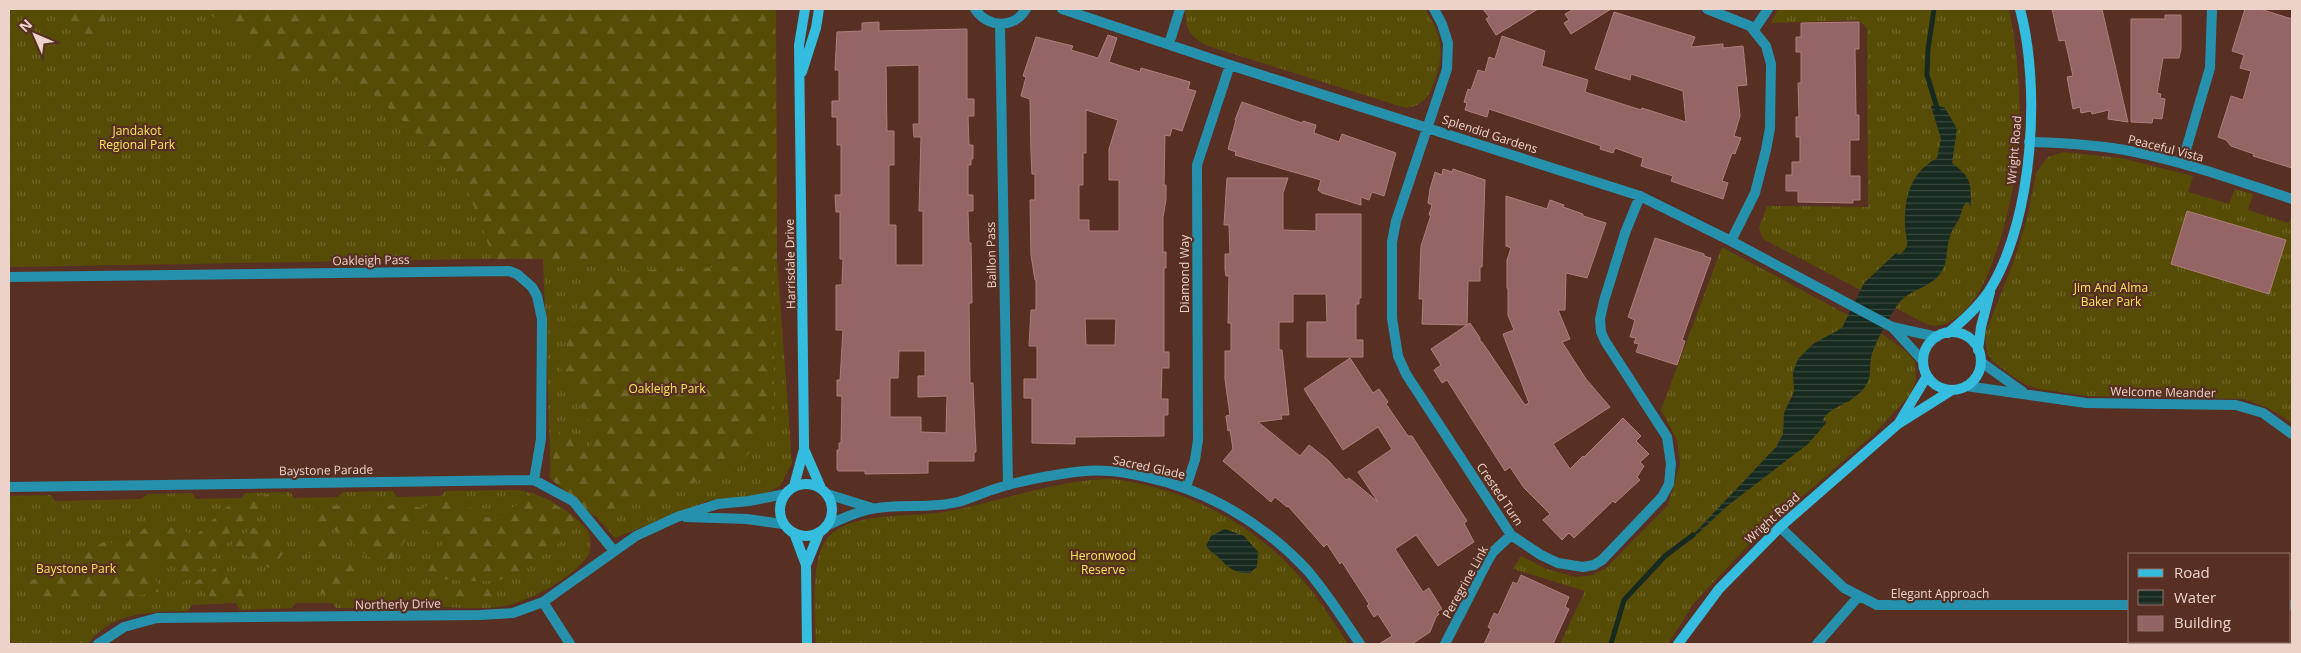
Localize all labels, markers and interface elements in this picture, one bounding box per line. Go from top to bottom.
north arrow [10,10,60,60]
text: N [15,15,36,36]
street label: Splendid Gardens [1440,111,1540,158]
street label: Wright Road [2003,115,2025,185]
park label: Jandakot Regional Park [99,122,176,153]
street label: Peaceful Vista [2126,130,2206,166]
street label: Harrisdale Drive [781,218,799,309]
street label: Baillon Pass [982,221,1000,288]
street label: Diamond Way [1176,234,1193,313]
street label: Oakleigh Pass [332,251,410,269]
park label: Jim And Alma Baker Park [2073,279,2148,310]
park label: Oakleigh Park [628,380,706,397]
street label: Welcome Meander [2110,383,2216,401]
street label: Sacred Glade [1111,451,1187,483]
street label: Crested Turn [1473,459,1527,529]
street label: Baystone Parade [279,461,374,479]
street label: Wright Road [1741,489,1803,547]
street label: Peregrine Link [1438,542,1492,621]
park label: Heronwood Reserve [1070,547,1136,578]
legend [2128,553,2291,643]
park label: Baystone Park [36,560,117,577]
text: Road [2174,562,2210,582]
street label: Elegant Approach [1891,585,1989,602]
text: Water [2174,587,2216,607]
street label: Northerly Drive [355,595,441,613]
text: Building [2174,612,2231,632]

